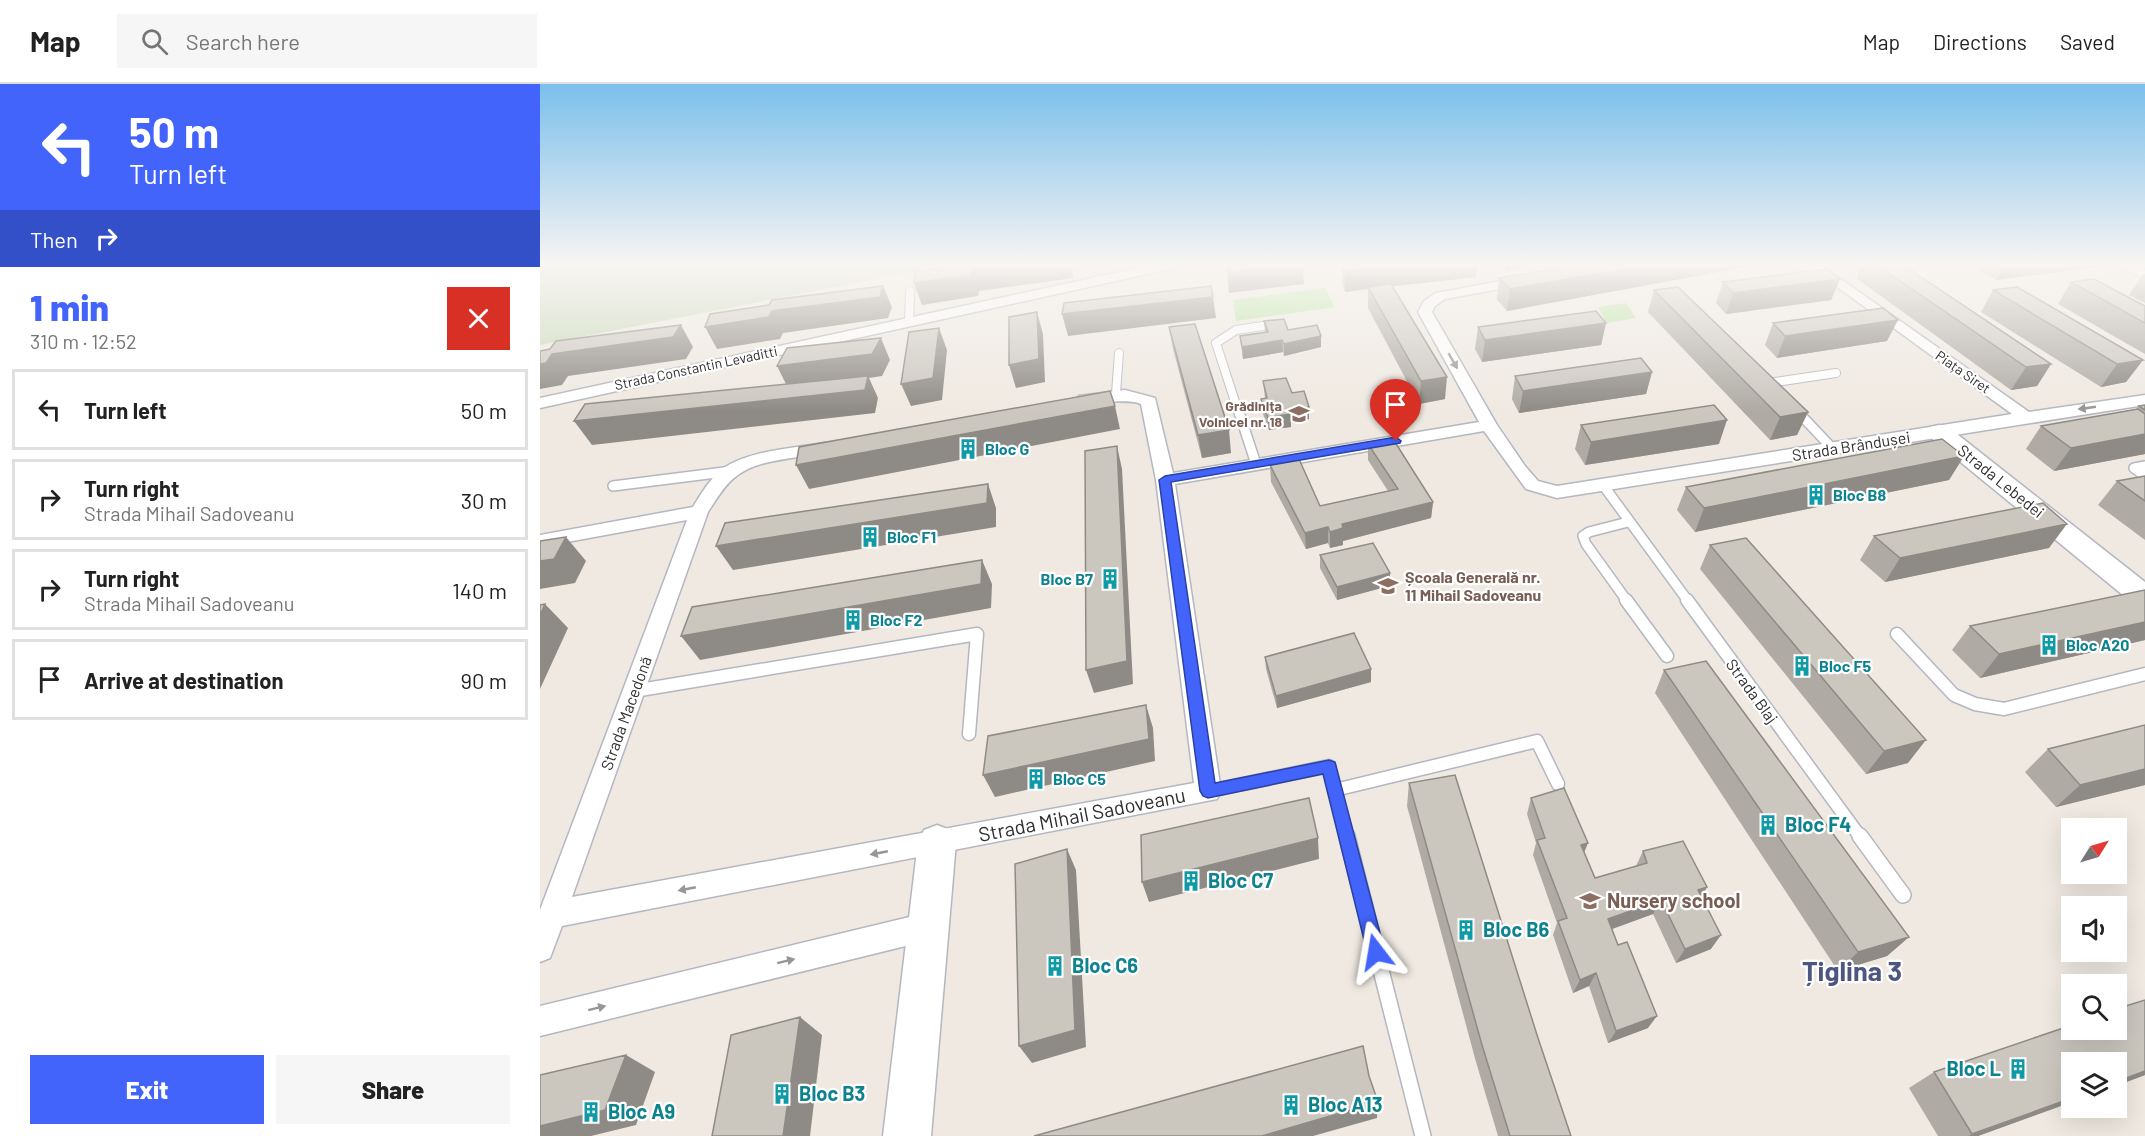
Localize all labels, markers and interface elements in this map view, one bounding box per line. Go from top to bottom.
search box [117,14,537,68]
text: Map [30,24,81,58]
icon: search [138,25,171,58]
text: Search here [186,28,300,54]
text: Map [1863,29,1900,54]
text: Directions [1933,29,2027,54]
text: Saved [2060,29,2115,54]
text: 50 m [129,106,219,156]
icon: left [30,108,108,186]
text: Turn left [129,157,227,189]
icon: right [90,222,123,255]
text: Then [30,226,78,252]
text: 1 min [30,285,109,328]
button: close [447,287,510,350]
text: 310 m · 12:52 [30,329,137,353]
street label: Strada Constantin Levaditti [613,342,779,393]
street label: Piața Siret [1933,346,1994,397]
one-way arrow [1448,353,1458,370]
pin [1370,379,1421,441]
icon: arrive [1379,388,1412,421]
icon: left [33,393,66,426]
text: Turn left [84,397,167,423]
text: 50 m [461,397,507,423]
place label: Grădinița Voinicel nr. 18 [1199,397,1282,430]
school or university icon: Grădinița Voinicel nr. 18 [1287,402,1311,426]
one-way arrow [2077,404,2096,413]
street label: Strada Brândușei [1790,427,1911,464]
building icon: Bloc G [956,437,980,461]
place label: Bloc G [985,439,1030,458]
street label: Strada Lebedei [1954,440,2048,521]
text: Turn right [84,475,179,501]
icon: right [33,483,66,516]
building icon: Bloc B8 [1804,483,1828,507]
place label: Bloc B8 [1833,485,1886,504]
text: 30 m [461,487,507,513]
text: Strada Mihail Sadoveanu [84,501,294,525]
building icon: Bloc F1 [858,525,882,549]
place label: Bloc F1 [887,527,936,546]
text: Turn right [84,565,179,591]
building icon: Bloc B7 [1098,567,1122,591]
place label: Școala Generală nr. 11 Mihail Sadoveanu [1405,567,1541,604]
place label: Bloc B7 [1041,569,1093,588]
icon: right [33,573,66,606]
school or university icon: Școala Generală nr. 11 Mihail Sadoveanu [1376,574,1400,598]
text: 140 m [452,577,507,603]
text: Strada Mihail Sadoveanu [84,591,294,615]
building icon: Bloc F2 [841,608,865,632]
place label: Bloc F2 [870,610,922,629]
building icon: Bloc A20 [2037,633,2061,657]
place label: Bloc A20 [2066,635,2129,654]
street label: Strada Macedonă [596,653,655,772]
building icon: Bloc F5 [1790,654,1814,678]
street label: Strada Blaj [1723,655,1782,727]
place label: Bloc F5 [1819,656,1871,675]
icon: arrive [33,663,66,696]
text: Arrive at destination [84,667,283,693]
text: 90 m [461,667,507,693]
building icon: Bloc C5 [1024,767,1048,791]
place label: Bloc C5 [1053,769,1106,788]
street label: Strada Mihail Sadoveanu [976,782,1187,846]
place label: Bloc F4 [1785,812,1851,836]
building icon: Bloc F4 [1756,813,1780,837]
north arrow [2061,818,2127,884]
map controls [2061,818,2127,1118]
one-way arrow [869,849,888,858]
place label: Bloc C7 [1208,868,1273,892]
building icon: Bloc C7 [1179,869,1203,893]
one-way arrow [678,885,697,894]
place label: Nursery school [1607,888,1740,912]
school or university icon: Nursery school [1578,889,1602,913]
button: sound [2061,896,2127,962]
place label: Bloc B6 [1483,917,1550,941]
building icon: Bloc B6 [1454,918,1478,942]
position arrow [1344,920,1408,984]
place label: Bloc C6 [1072,953,1138,977]
building icon: Bloc C6 [1043,954,1067,978]
district label: Țiglina 3 [1802,954,1902,986]
one-way arrow [777,956,795,966]
button: search [2061,974,2127,1040]
one-way arrow [588,1002,606,1012]
button: layers [2061,1052,2127,1118]
button: Exit [30,1055,264,1124]
button: Share [276,1055,510,1124]
place label: Bloc L [1946,1056,2001,1080]
building icon: Bloc L [2006,1057,2030,1081]
place label: Bloc B3 [799,1081,865,1105]
building icon: Bloc B3 [770,1082,794,1106]
place label: Bloc A13 [1308,1092,1382,1116]
building icon: Bloc A13 [1279,1093,1303,1117]
place label: Bloc A9 [608,1099,675,1123]
building icon: Bloc A9 [579,1100,603,1124]

